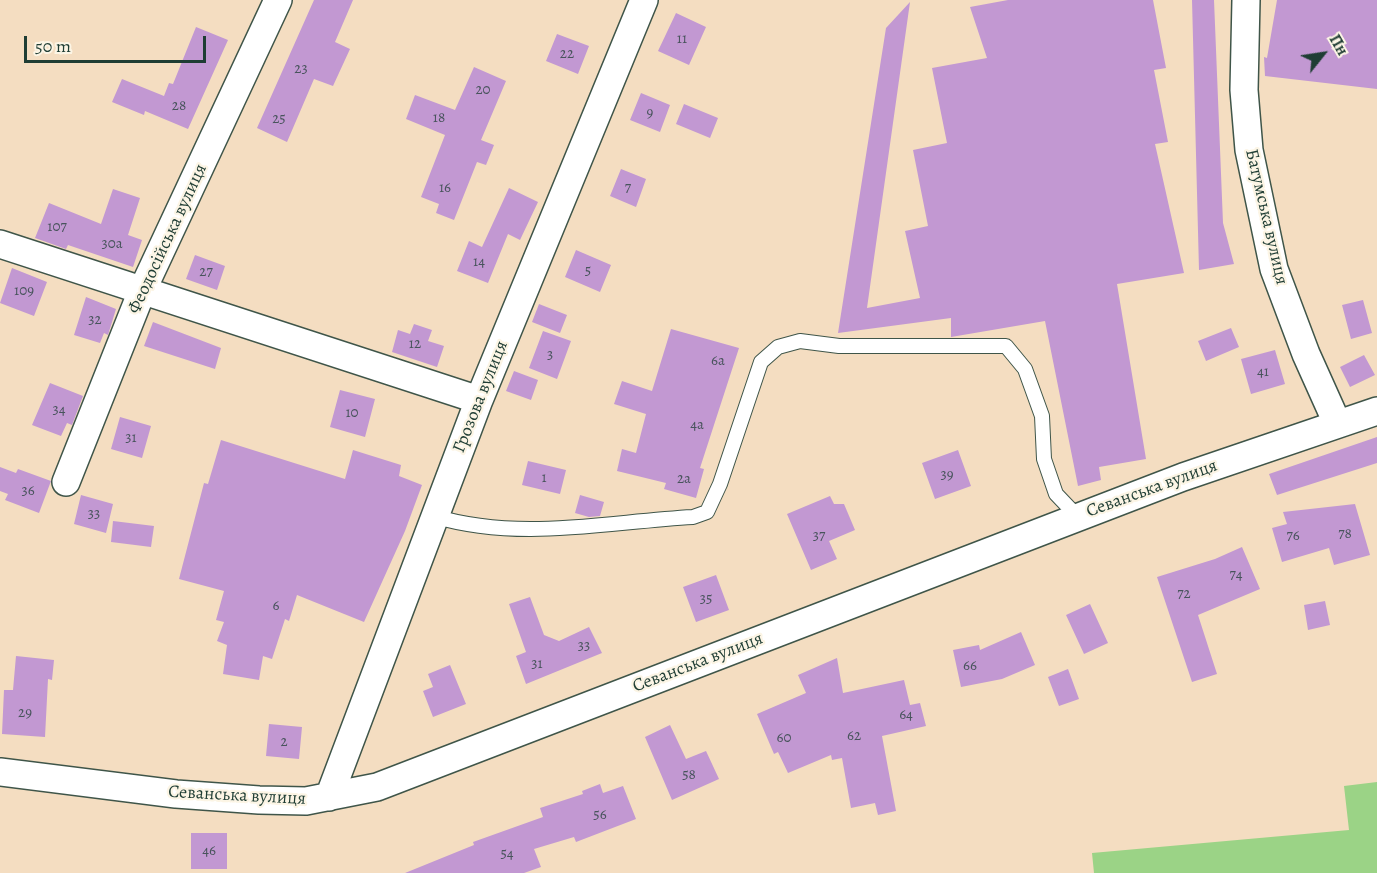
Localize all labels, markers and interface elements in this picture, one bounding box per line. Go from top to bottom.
scale bar [27,24,208,62]
north arrow [1293,24,1353,84]
house number: 11 [677,30,687,48]
text: Пн [1324,30,1353,60]
text: 50 m [35,34,71,58]
house number: 22 [560,45,574,63]
house number: 23 [294,60,308,78]
house number: 20 [475,81,491,99]
house number: 28 [172,97,186,115]
house number: 9 [647,104,653,122]
house number: 18 [433,109,445,127]
house number: 25 [272,110,286,128]
street label: Батумська вулиця [1240,147,1292,287]
street label: Феодосійська вулиця [124,161,212,317]
house number: 16 [439,179,451,197]
house number: 7 [625,179,631,197]
house number: 107 [47,218,67,236]
house number: 30а [101,235,123,253]
house number: 14 [473,253,485,271]
house number: 5 [585,262,591,280]
house number: 27 [199,263,213,281]
house number: 109 [14,282,34,300]
house number: 32 [88,311,102,329]
house number: 12 [409,335,421,353]
street label: Грозова вулиця [449,338,513,456]
house number: 3 [547,346,553,364]
house number: 6а [711,352,725,370]
house number: 41 [1257,363,1269,381]
house number: 34 [52,401,66,419]
house number: 10 [345,404,359,422]
house number: 4а [690,416,704,434]
house number: 31 [125,429,137,447]
street label: Севанська вулиця [1084,455,1220,523]
house number: 39 [940,466,954,484]
house number: 1 [541,469,547,487]
house number: 2а [677,470,691,488]
house number: 36 [21,482,35,500]
house number: 33 [88,505,100,523]
house number: 78 [1338,525,1352,543]
house number: 37 [813,527,825,545]
house number: 76 [1286,527,1300,545]
house number: 74 [1229,566,1243,584]
house number: 72 [1177,585,1191,603]
house number: 35 [700,590,712,608]
house number: 6 [273,597,279,615]
street label: Севанська вулиця [630,628,766,698]
house number: 33 [578,637,590,655]
house number: 31 [531,655,543,673]
house number: 66 [963,657,977,675]
house number: 29 [18,704,32,722]
house number: 64 [899,706,913,724]
house number: 62 [847,727,861,745]
house number: 60 [777,729,791,747]
house number: 2 [280,733,288,751]
house number: 58 [682,766,696,784]
street label: Севанська вулиця [168,782,306,810]
house number: 56 [593,806,607,824]
house number: 46 [202,842,216,860]
house number: 54 [500,845,514,863]

